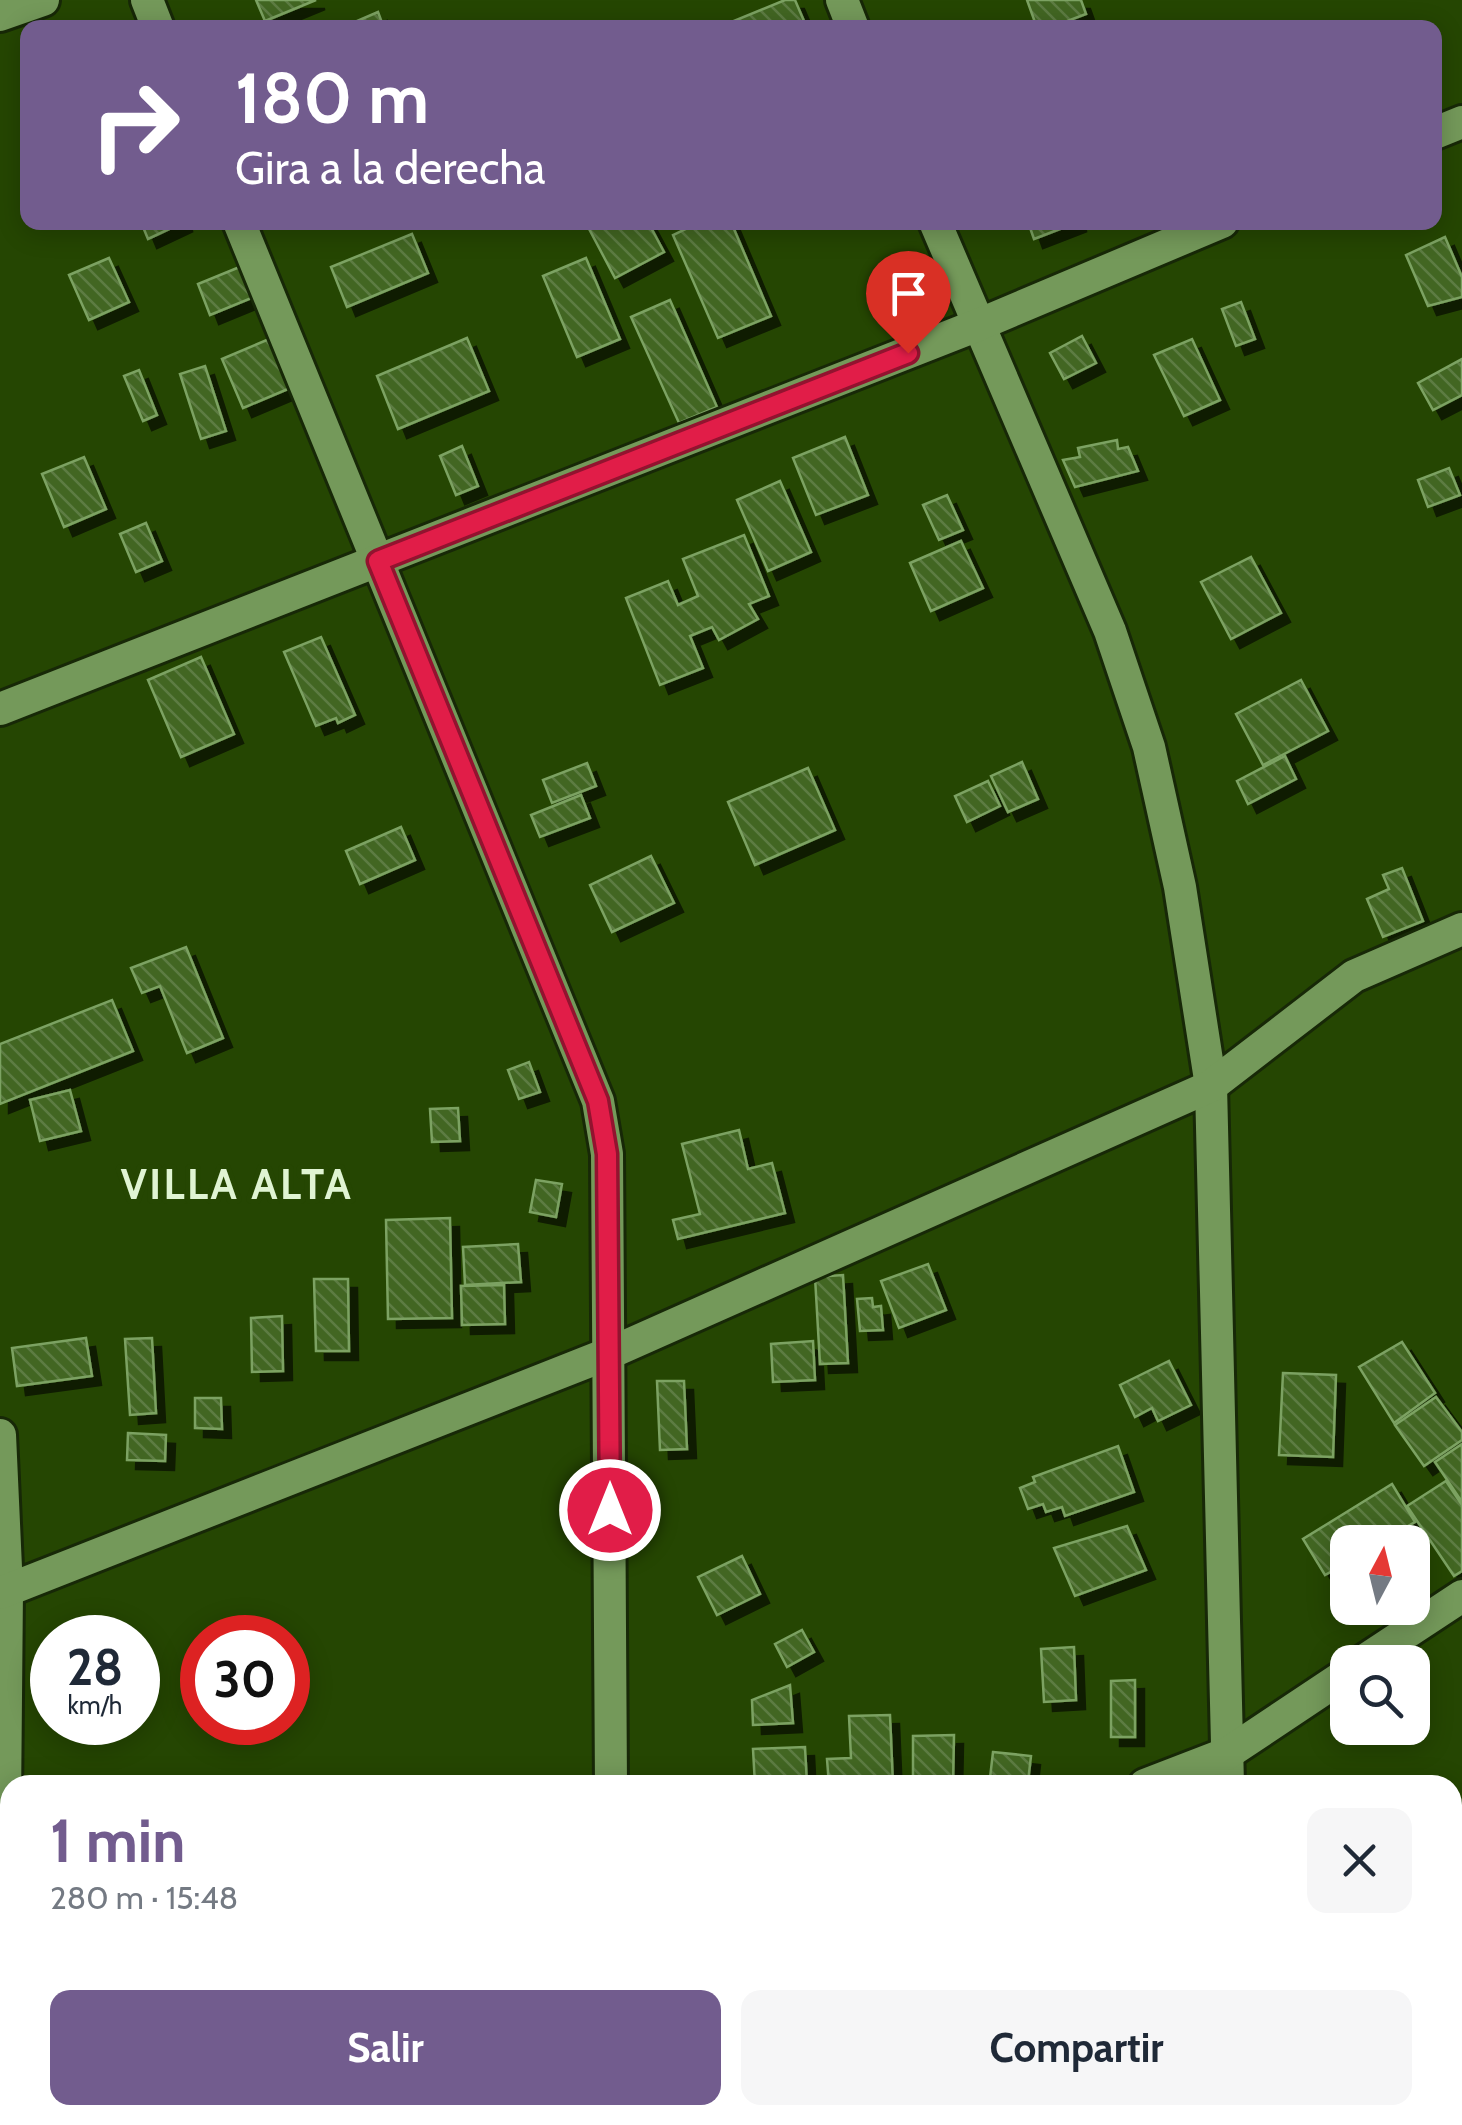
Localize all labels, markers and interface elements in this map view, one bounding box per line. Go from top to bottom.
text: 180 m [235,55,429,141]
icon: right [70,60,200,190]
text: Gira a la derecha [235,141,545,195]
pin [866,251,951,354]
icon: arrive [881,266,936,321]
district label: VILLA ALTA [121,1158,353,1210]
position arrow [558,1458,662,1562]
north arrow [1330,1525,1430,1625]
map controls [1330,1525,1430,1745]
speed limit sign: 30 [180,1615,310,1745]
text: 28 [67,1637,123,1698]
button: search [1330,1645,1430,1745]
text: km/h [68,1690,122,1720]
text: 1 min [50,1804,185,1877]
button: close [1307,1808,1412,1913]
text: 280 m · 15:48 [50,1878,238,1917]
button: Salir [50,1990,721,2105]
button: Compartir [741,1990,1412,2105]

